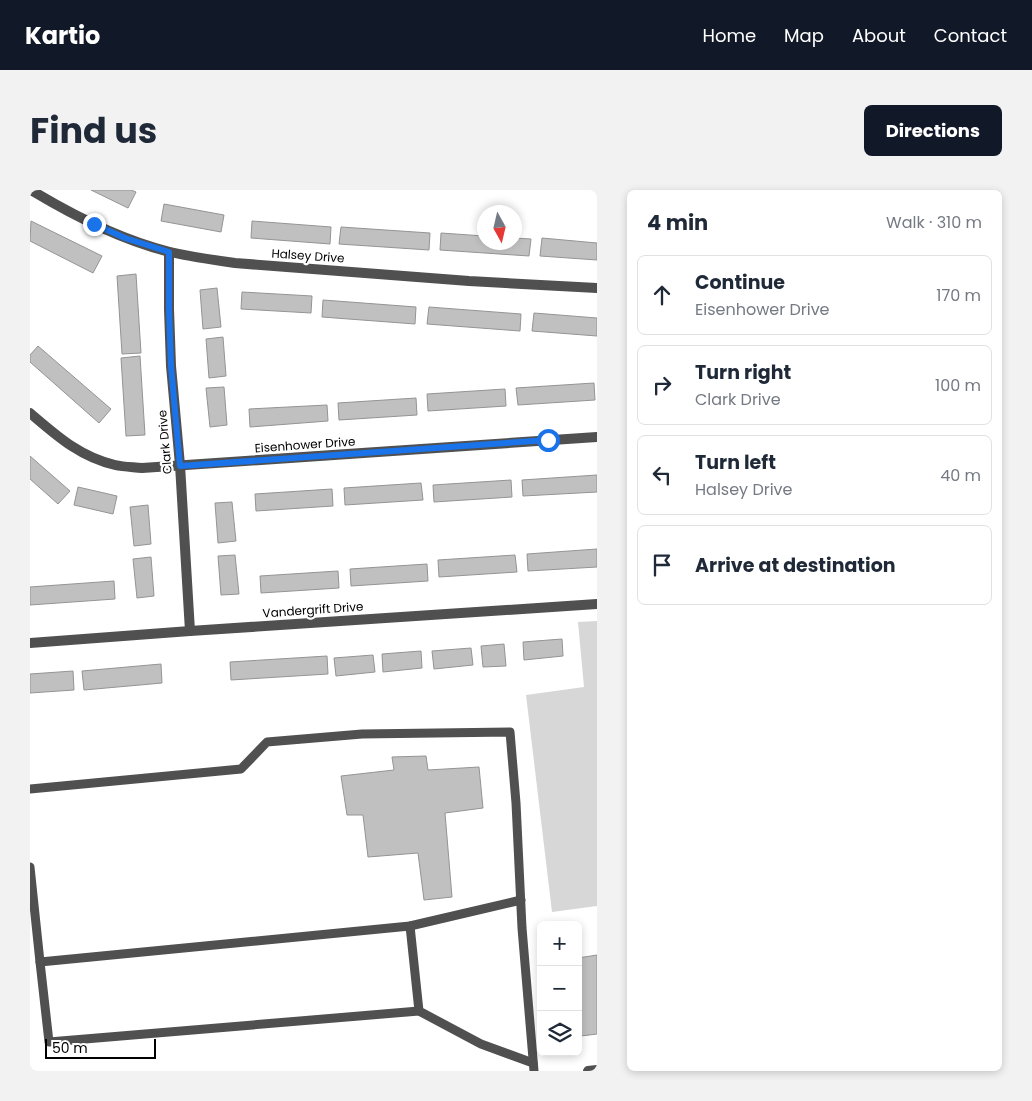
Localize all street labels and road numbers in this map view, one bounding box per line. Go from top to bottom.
street label: Halsey Drive [271,244,345,267]
street label: Clark Drive [153,409,176,475]
street label: Eisenhower Drive [254,433,356,456]
street label: Vandergrift Drive [262,597,364,622]

